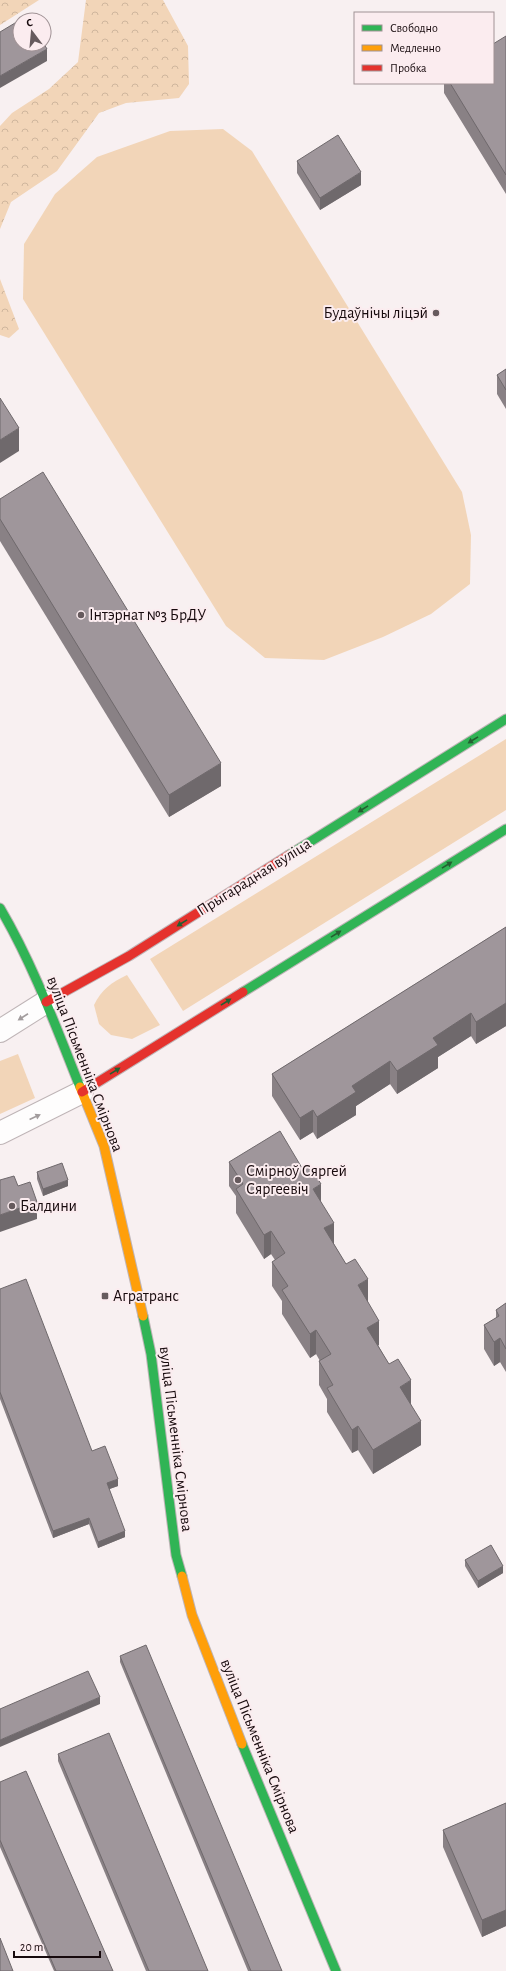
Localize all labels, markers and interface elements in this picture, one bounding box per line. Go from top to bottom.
north arrow [12,12,52,52]
legend [354,12,494,84]
text: С [25,17,34,29]
text: Свободно [390,22,438,34]
text: Медленно [390,42,441,54]
text: Пробка [390,62,427,74]
place label: Будаўнічы ліцэй [323,305,428,322]
marker: Будаўнічы ліцэй [431,308,441,318]
place label: Інтэрнат №3 БрДУ [89,607,206,623]
marker: Інтэрнат №3 БрДУ [76,610,86,620]
one-way arrow [467,736,479,743]
one-way arrow [358,805,368,813]
street label: Прыгарадная вуліца [194,835,314,919]
one-way arrow [441,862,453,869]
one-way arrow [176,919,188,926]
one-way arrow [331,930,341,938]
street label: вуліца Пісьменніка Смірнова [43,974,126,1154]
one-way arrow [220,999,232,1006]
one-way arrow [17,1013,29,1020]
one-way arrow [110,1067,120,1075]
one-way arrow [30,1114,41,1120]
place label: Смірноў Сяргей Сяргеевіч [246,1163,347,1197]
marker: Смірноў Сяргей Сяргеевіч [233,1175,243,1185]
place label: Балдини [20,1198,77,1214]
marker: Балдини [7,1201,17,1211]
place label: Агратранс [113,1288,179,1304]
marker: Агратранс [100,1291,110,1301]
street label: вуліца Пісьменніка Смірнова [156,1345,195,1533]
street label: вуліца Пісьменніка Смірнова [217,1657,302,1836]
scale bar [14,1933,100,1959]
text: 20 m [20,1941,43,1953]

